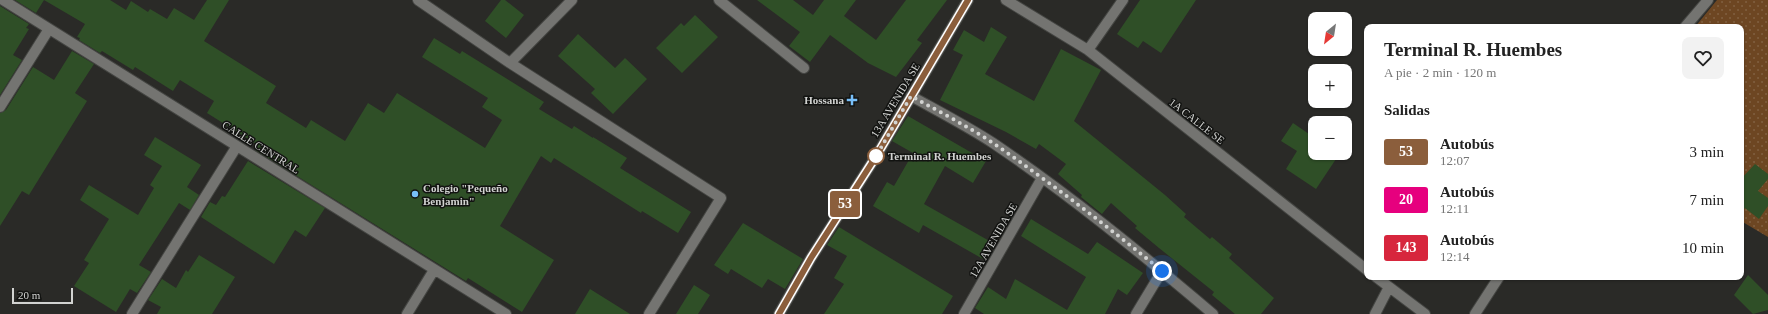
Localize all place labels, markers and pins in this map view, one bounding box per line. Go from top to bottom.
place label: Hossana [804,94,844,106]
marker: Hossana [847,95,857,105]
marker: Terminal R. Huembes [867,147,885,165]
place label: Terminal R. Huembes [888,150,992,162]
place label: Colegio "Pequeño Benjamin" [423,182,508,207]
marker: Colegio "Pequeño Benjamin" [410,189,420,199]

